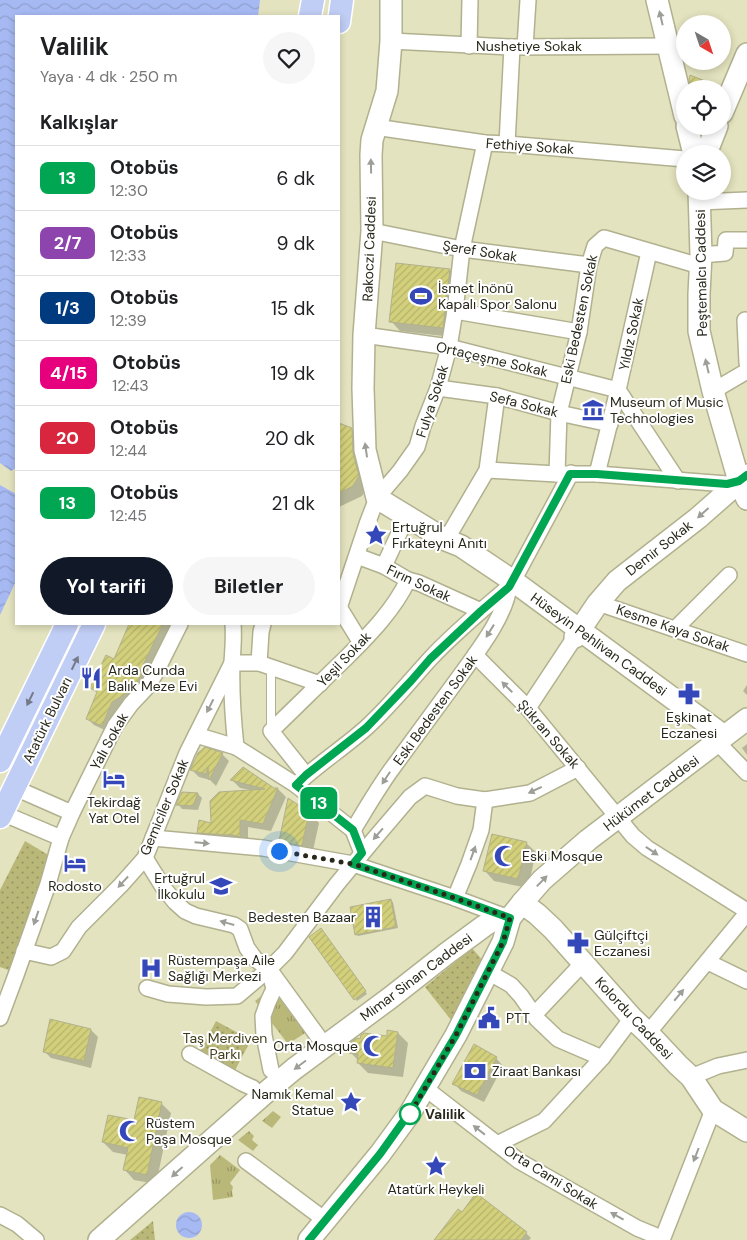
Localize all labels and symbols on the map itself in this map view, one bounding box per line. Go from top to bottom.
one-way arrow [657,10,665,25]
north arrow [676,15,731,70]
street label: Nushetiye Sokak [476,37,582,55]
street label: Fethiye Sokak [485,134,575,158]
one-way arrow [367,158,375,174]
street label: Rakoczi Caddesi [358,196,380,302]
street label: Peştemalcı Caddesi [691,209,711,337]
street label: Şeref Sokak [441,236,519,266]
street label: Eski Bedesten Sokak [556,253,602,385]
place label: İsmet İnönü Kapalı Spor Salonu [438,279,557,313]
sports icon: İsmet İnönü Kapalı Spor Salonu [408,283,434,309]
street label: Yıldız Sokak [615,296,647,372]
street label: Ortaçeşme Sokak [434,337,550,381]
one-way arrow [703,359,711,374]
street label: Fulya Sokak [412,362,452,440]
street label: Sefa Sokak [488,387,560,421]
place label: Museum of Music Technologies [610,393,724,427]
museum icon: Museum of Music Technologies [580,397,606,423]
one-way arrow [362,442,370,458]
one-way arrow [698,507,710,519]
street label: Demir Sokak [622,516,696,580]
place label: Ertuğrul Fırkateyni Anıtı [392,518,487,552]
place icon: Ertuğrul Fırkateyni Anıtı [363,522,389,548]
street label: Fırın Sokak [384,560,454,606]
street label: Hüseyin Pehlivan Caddesi [527,588,671,700]
street label: Kesme Kaya Sokak [614,600,732,656]
one-way arrow [485,624,495,638]
street label: Yeşil Sokak [313,628,375,690]
street label: Eski Bedesten Sokak [389,651,481,769]
one-way arrow [71,656,79,670]
place label: Arda Cunda Balık Meze Evi [108,661,197,695]
restaurant icon: Arda Cunda Balık Meze Evi [78,665,104,691]
street label: Atatürk Bulvarı [18,674,76,766]
one-way arrow [501,681,513,693]
pharmacy icon: Eşkinat Eczanesi [676,681,702,707]
one-way arrow [26,692,34,706]
street label: Şükran Sokak [514,696,584,772]
one-way arrow [206,699,214,714]
place label: Eşkinat Eczanesi [661,708,717,742]
street label: Yalı Sokak [86,709,132,773]
street label: Hükümet Caddesi [600,751,702,835]
street label: Gemiciler Sokak [136,756,192,858]
hotel icon: Tekirdağ Yat Otel [101,766,127,792]
one-way arrow [381,771,391,785]
one-way arrow [527,786,542,794]
line badge: 13 [296,787,342,819]
place label: Tekirdağ Yat Otel [87,793,141,827]
one-way arrow [372,828,384,840]
one-way arrow [194,839,210,847]
your location [267,839,292,864]
mosque icon: Eski Mosque [492,843,518,869]
one-way arrow [469,845,477,860]
one-way arrow [645,846,659,856]
place label: Eski Mosque [522,847,603,865]
hotel icon: Rodosto [62,850,88,876]
place label: Ertuğrul İlkokulu [154,869,205,903]
school or university icon: Ertuğrul İlkokulu [208,873,234,899]
one-way arrow [117,876,129,888]
one-way arrow [536,876,548,888]
place label: Rodosto [48,877,102,895]
building icon: Bedesten Bazaar [360,904,386,930]
place label: Bedesten Bazaar [248,908,356,926]
one-way arrow [32,911,40,926]
one-way arrow [219,919,234,927]
place label: Gülçiftçi Eczanesi [594,926,650,960]
street label: Mimar Sinan Caddesi [356,929,476,1025]
pharmacy icon: Gülçiftçi Eczanesi [565,930,591,956]
place label: Rüstempaşa Aile Sağlığı Merkezi [168,951,275,985]
hospital icon: Rüstempaşa Aile Sağlığı Merkezi [138,955,164,981]
street label: Kolordu Caddesi [591,973,677,1063]
one-way arrow [674,989,685,1002]
public building icon: PTT [476,1005,502,1031]
place label: PTT [506,1009,530,1027]
park label: Taş Merdiven Parkı [183,1029,267,1063]
mosque icon: Orta Mosque [361,1033,387,1059]
place label: Orta Mosque [273,1037,358,1055]
bank icon: Ziraat Bankası [462,1058,488,1084]
one-way arrow [293,1060,307,1070]
place label: Ziraat Bankası [492,1062,581,1080]
place label: Namık Kemal Statue [251,1085,334,1119]
place icon: Namık Kemal Statue [338,1089,364,1115]
marker: Valilik [399,1103,421,1125]
place label: Valilik [425,1105,465,1123]
place label: Rüstem Paşa Mosque [146,1114,232,1148]
mosque icon: Rüstem Paşa Mosque [117,1118,143,1144]
one-way arrow [473,1124,486,1135]
street label: Orta Cami Sokak [500,1141,602,1213]
one-way arrow [691,1148,699,1162]
place icon: Atatürk Heykeli [423,1153,449,1179]
one-way arrow [171,1166,184,1177]
place label: Atatürk Heykeli [388,1180,484,1198]
one-way arrow [610,1212,623,1221]

